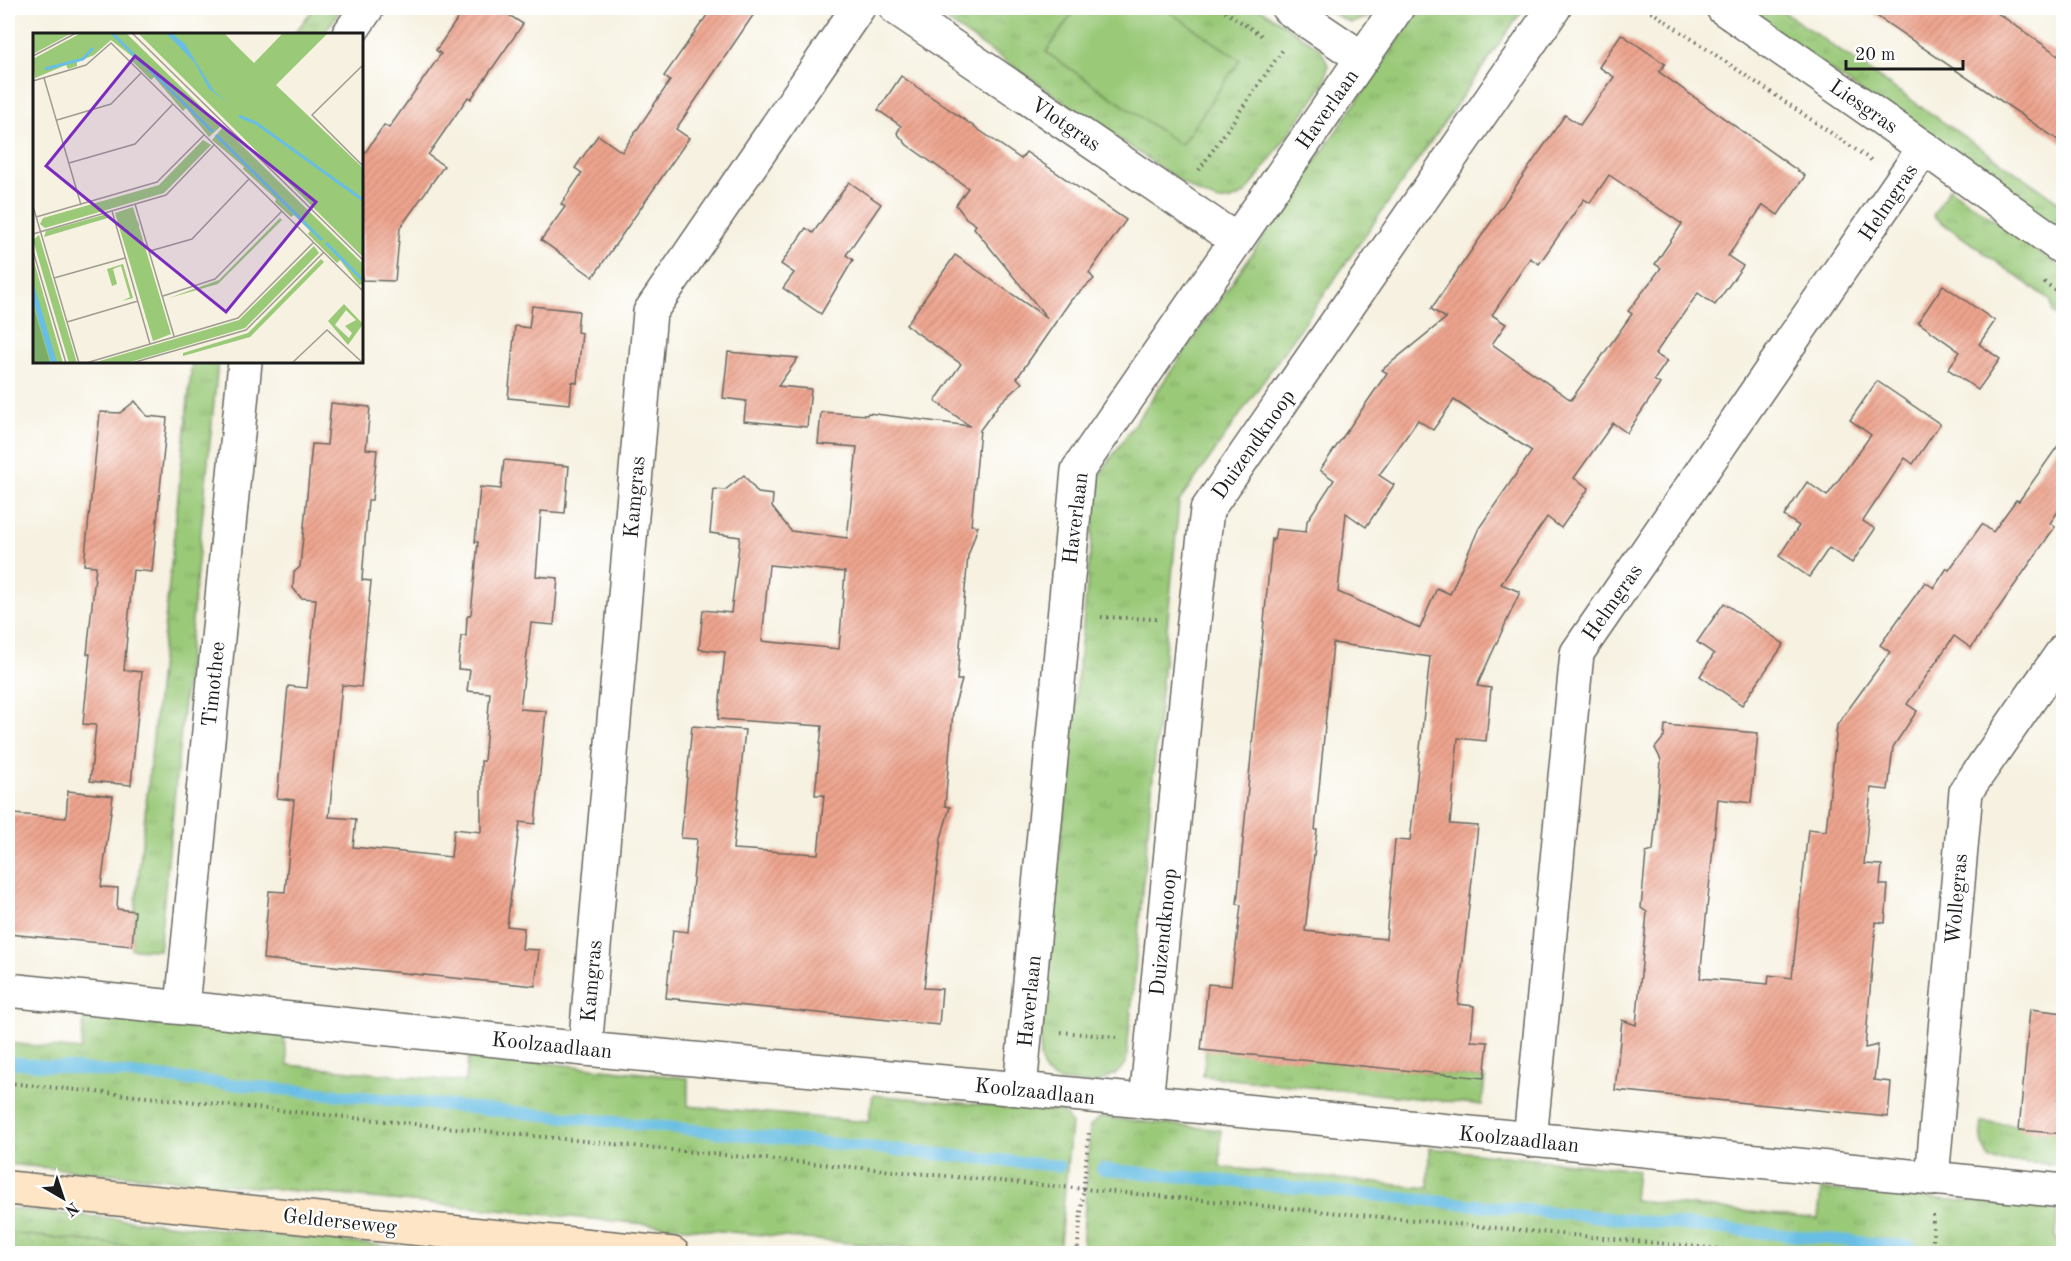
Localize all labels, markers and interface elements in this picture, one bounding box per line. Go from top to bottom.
inset map [33,33,363,363]
scale bar [1846,33,1963,71]
text: 20 m [1855,46,1895,64]
street label: Haverlaan [1293,66,1363,154]
street label: Liesgras [1825,76,1901,138]
street label: Vlotgras [1027,94,1104,156]
street label: Helmgras [1856,160,1923,245]
street label: Duizendknoop [1209,386,1300,503]
street label: Kamgras [621,455,650,539]
street label: Haverlaan [1060,471,1093,565]
street label: Helmgras [1579,561,1647,645]
street label: Timothee [200,640,229,728]
street label: Wollegras [1943,853,1972,946]
street label: Duizendknoop [1147,867,1182,997]
street label: Kamgras [578,939,607,1023]
street label: Haverlaan [1015,954,1046,1048]
street label: Koolzaadlaan [491,1030,613,1063]
street label: Koolzaadlaan [974,1076,1096,1109]
street label: Koolzaadlaan [1458,1124,1580,1157]
north arrow [33,1168,93,1228]
text: N [61,1198,81,1219]
street label: Gelderseweg [282,1206,399,1239]

